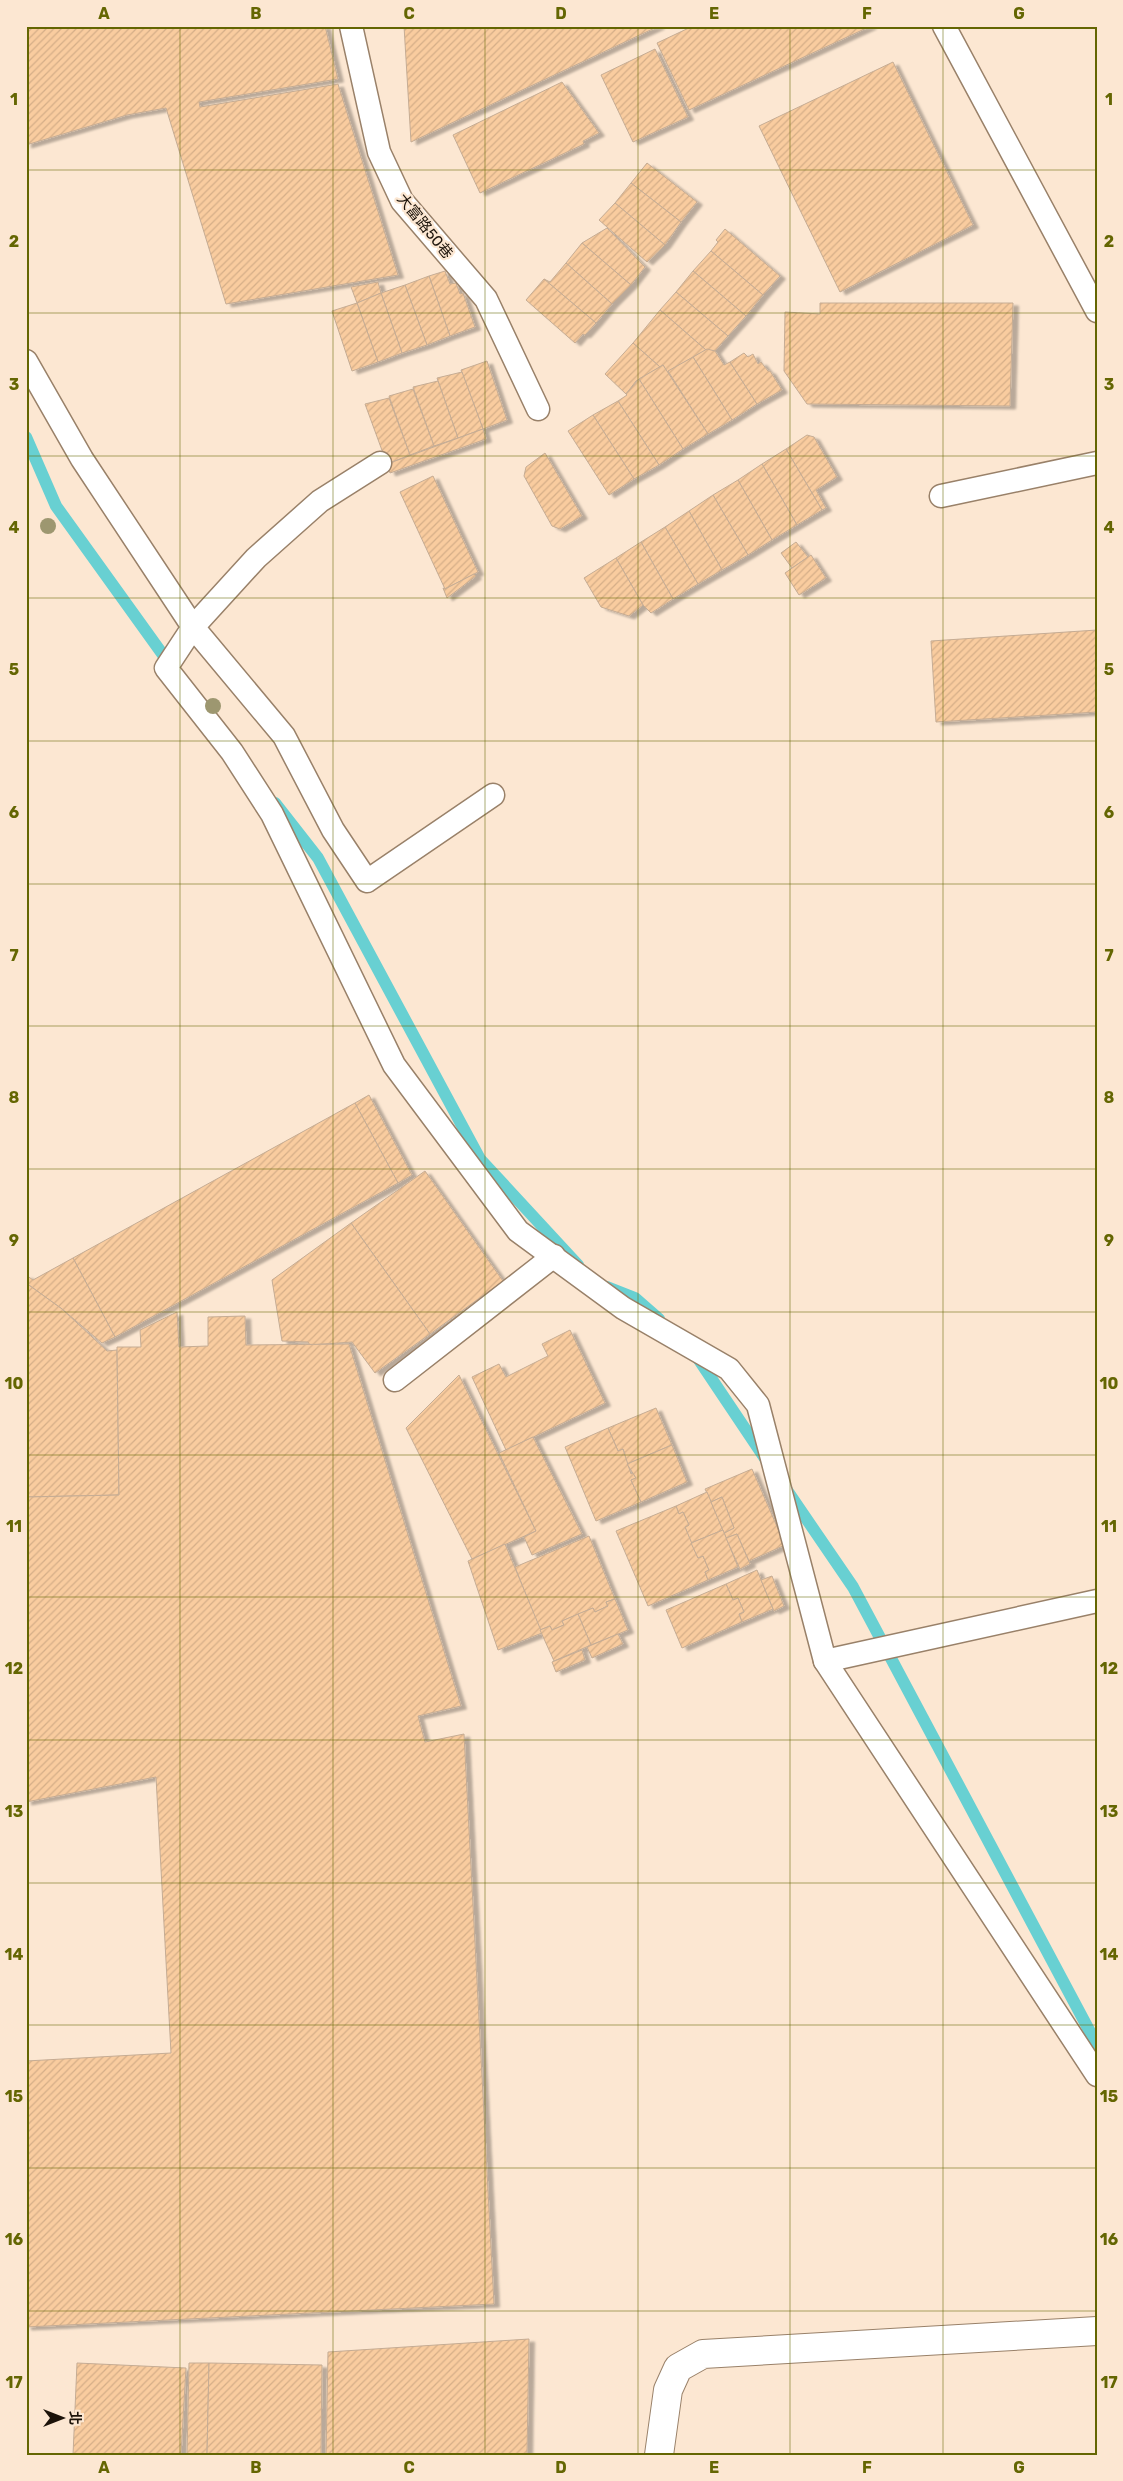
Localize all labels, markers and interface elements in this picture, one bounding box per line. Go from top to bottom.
text: A [98,4,110,23]
text: B [250,4,262,23]
text: C [403,4,415,23]
text: D [555,4,567,23]
text: E [709,4,719,23]
text: F [862,4,872,23]
text: G [1013,4,1025,23]
text: 1 [10,90,18,109]
text: 1 [1105,90,1113,109]
street label: 大富路50巷 [393,190,457,262]
text: 2 [9,232,19,251]
text: 2 [1104,232,1114,251]
text: 3 [9,375,19,394]
text: 3 [1104,375,1114,394]
text: 4 [9,518,20,537]
text: 4 [1104,518,1115,537]
text: 5 [9,660,19,679]
text: 5 [1104,660,1114,679]
text: 6 [9,803,19,822]
text: 6 [1104,803,1114,822]
text: 7 [9,946,19,965]
text: 7 [1104,946,1114,965]
text: 8 [9,1088,20,1107]
text: 8 [1104,1088,1115,1107]
text: 9 [9,1231,19,1250]
text: 9 [1104,1231,1114,1250]
text: 10 [5,1374,24,1393]
text: 10 [1100,1374,1119,1393]
text: 11 [6,1517,22,1536]
text: 11 [1101,1517,1117,1536]
text: 12 [5,1659,23,1678]
text: 12 [1100,1659,1118,1678]
text: 13 [5,1802,23,1821]
text: 13 [1100,1802,1118,1821]
text: 14 [5,1945,24,1964]
text: 14 [1100,1945,1119,1964]
text: 15 [5,2087,23,2106]
text: 15 [1100,2087,1118,2106]
text: 16 [5,2230,23,2249]
text: 16 [1100,2230,1118,2249]
text: 17 [5,2373,23,2392]
text: 17 [1100,2373,1118,2392]
north arrow [38,2394,88,2444]
text: 北 [66,2411,83,2425]
text: A [98,2458,110,2477]
text: B [250,2458,262,2477]
text: C [403,2458,415,2477]
text: D [555,2458,567,2477]
text: E [709,2458,719,2477]
text: F [862,2458,872,2477]
text: G [1013,2458,1025,2477]

